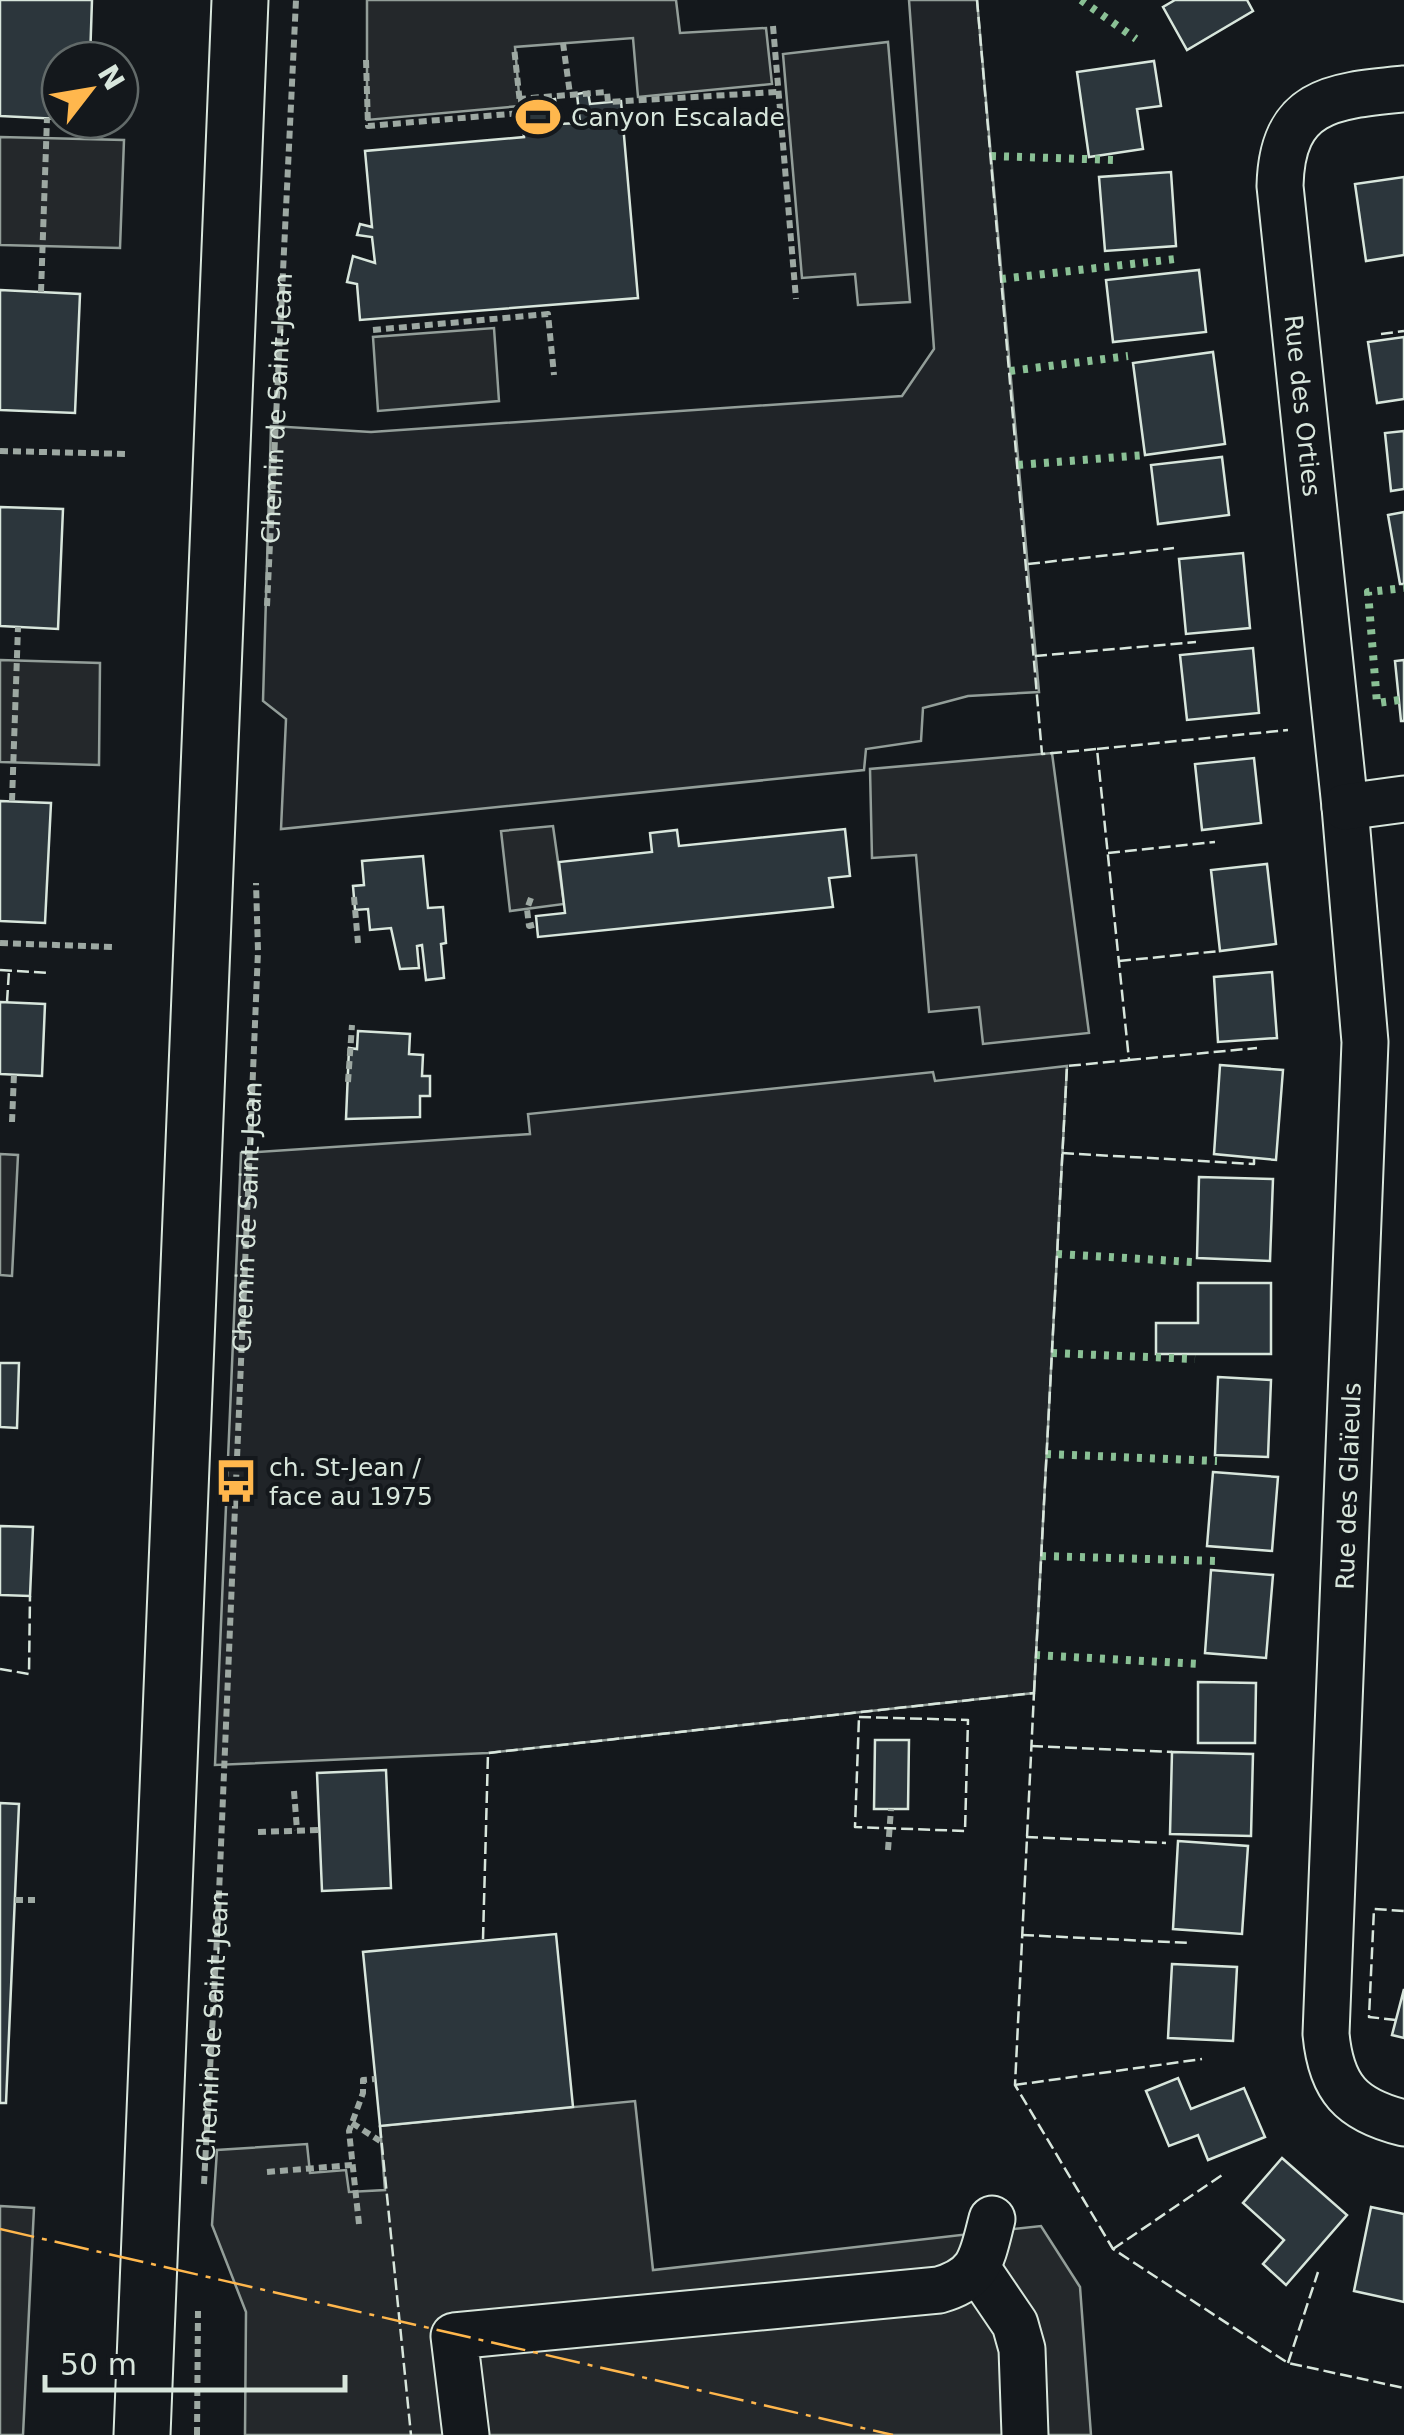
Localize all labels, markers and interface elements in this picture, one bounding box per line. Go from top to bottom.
north arrow [40,40,140,140]
text: N [91,59,131,96]
sports icon: Canyon Escalade [514,93,562,141]
place label: Canyon Escalade [571,103,785,132]
street label: Chemin de Saint-Jean [256,272,298,544]
street label: Rue des Orties [1279,313,1326,498]
street label: Chemin de Saint-Jean [227,1081,268,1353]
street label: Rue des Glaïeuls [1330,1382,1367,1590]
place label: ch. St-Jean / face au 1975 [269,1453,433,1511]
bus stop icon: ch. St-Jean / face au 1975 [212,1457,260,1505]
street label: Chemin de Saint-Jean [191,1890,234,2162]
scale bar [45,2330,345,2392]
text: 50 m [60,2347,137,2382]

